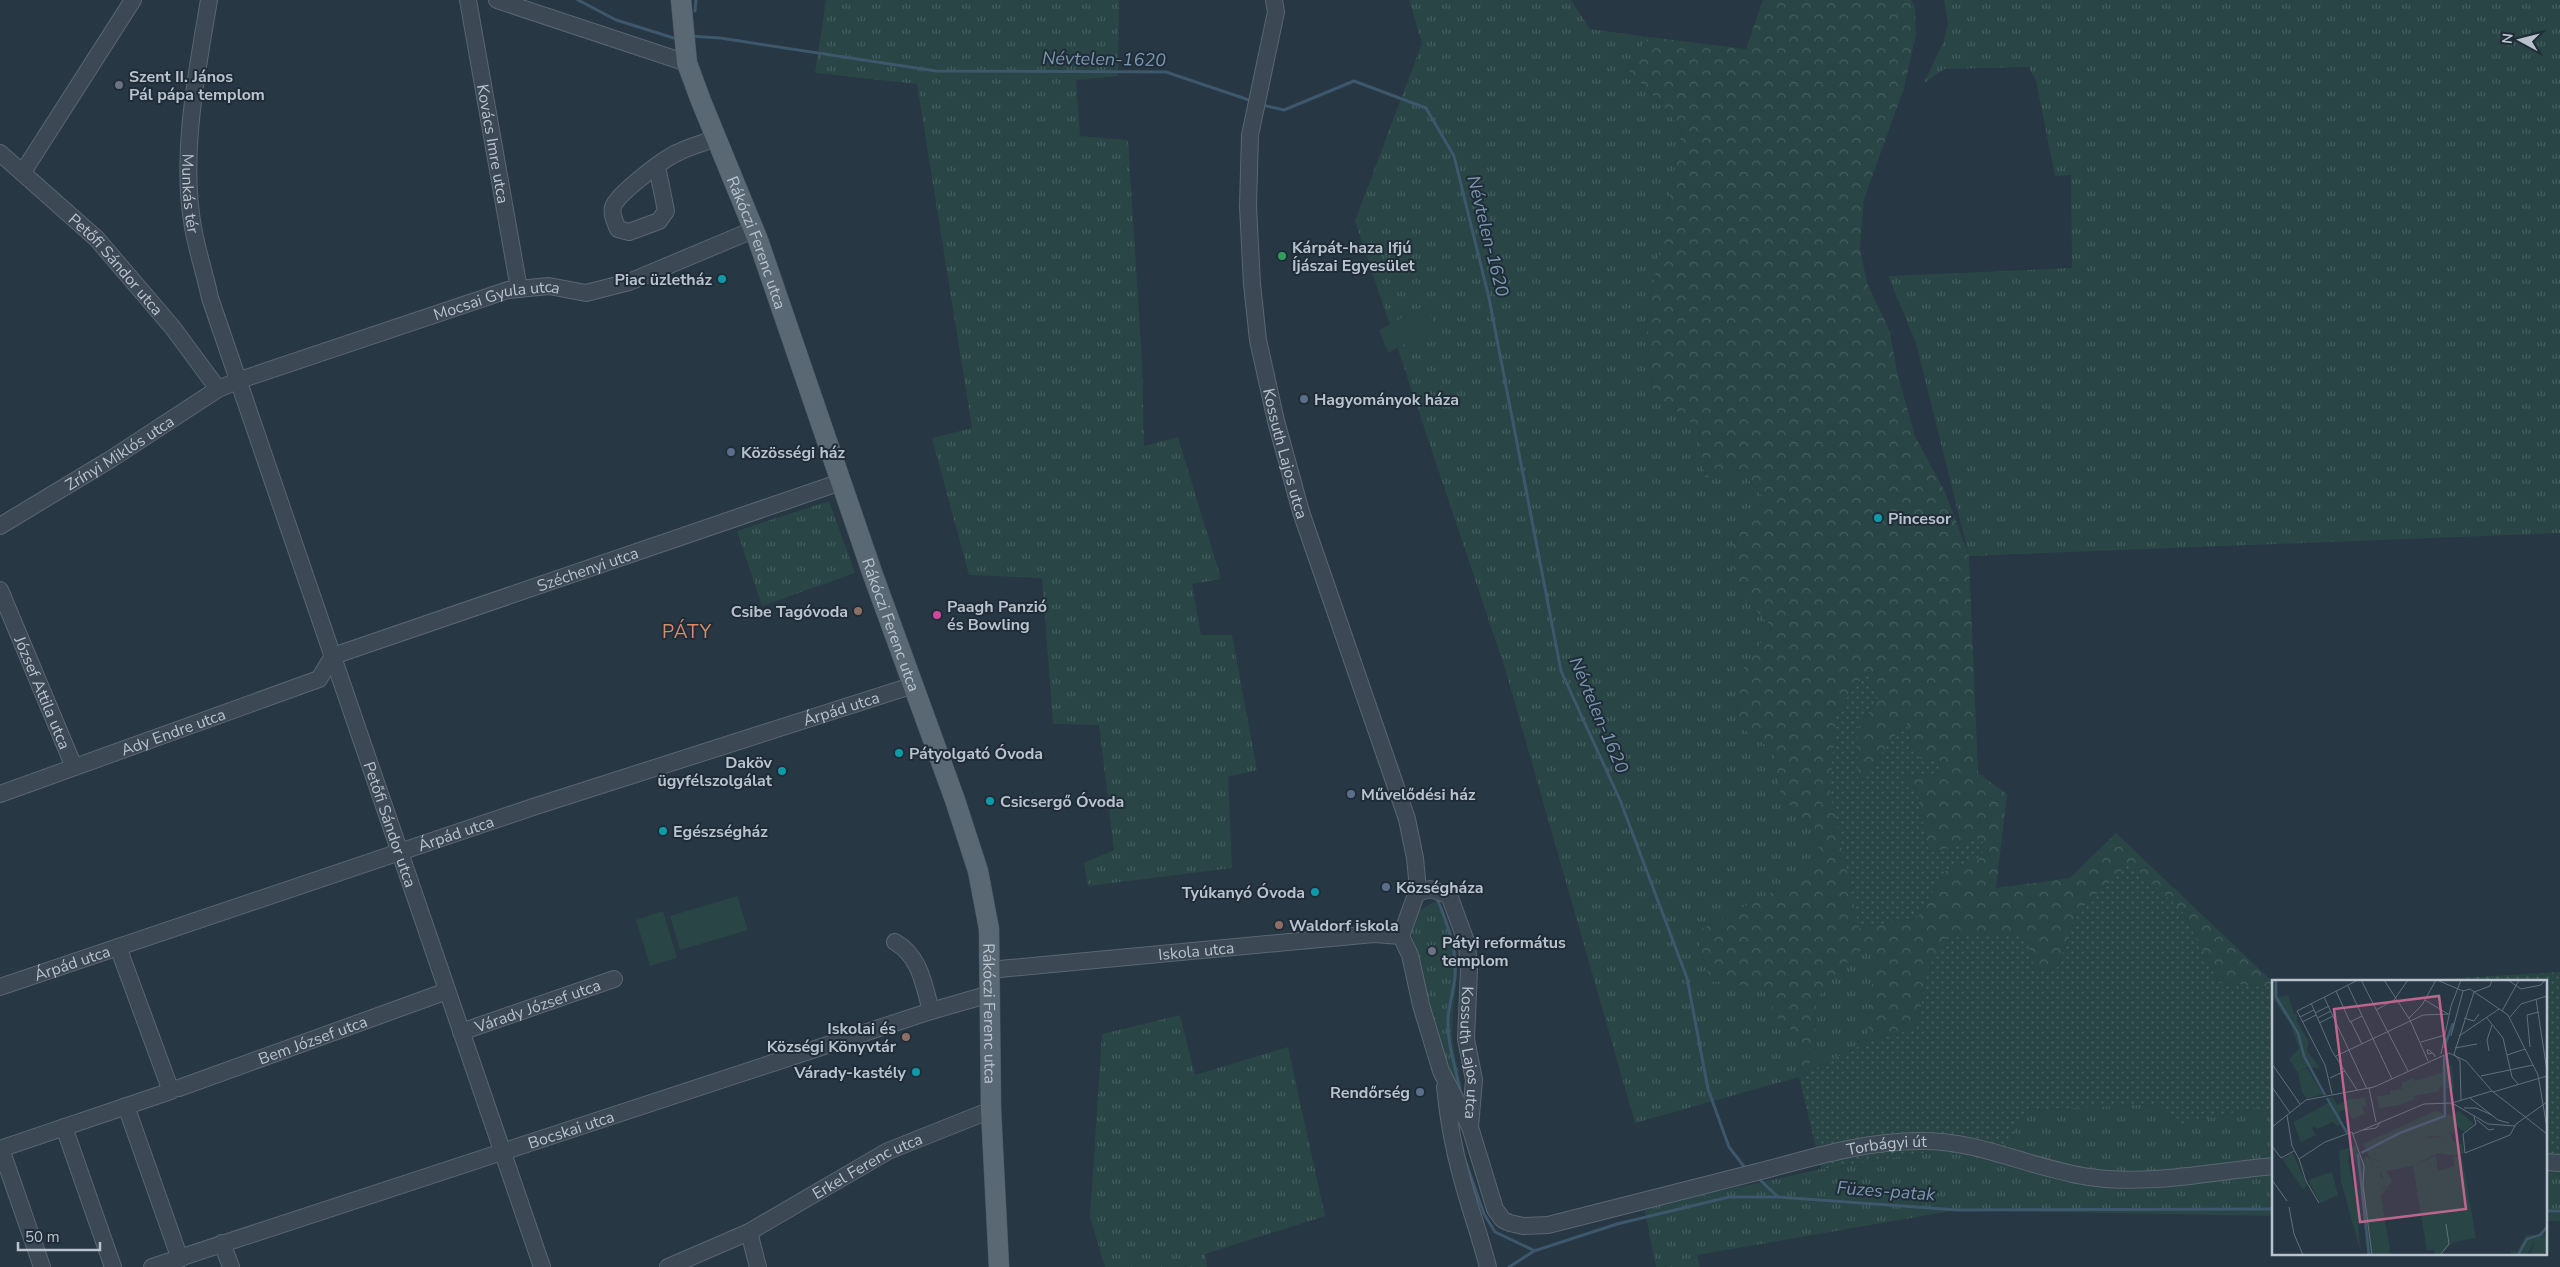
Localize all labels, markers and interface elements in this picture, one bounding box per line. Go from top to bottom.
north arrow [2495,15,2545,65]
text: N [2498,32,2518,45]
water label: Névtelen-1620 [1042,46,1166,72]
place label: Szent II. János Pál pápa templom [129,66,265,106]
marker: Szent II. János Pál pápa templom [113,79,125,91]
street label: Kovács Imre utca [471,83,514,205]
street label: Munkás tér [176,153,204,235]
street label: Rákóczi Ferenc utca [721,173,791,312]
water label: Névtelen-1620 [1461,173,1515,299]
street label: Petőfi Sándor utca [63,209,168,321]
place label: Kárpát-haza Ifjú Íjászai Egyesület [1292,237,1416,277]
marker: Kárpát-haza Ifjú Íjászai Egyesület [1276,250,1288,262]
place label: Piac üzletház [615,269,712,291]
marker: Piac üzletház [716,273,728,285]
street label: Mocsai Gyula utca [431,276,562,326]
street label: Kossuth Lajos utca [1257,386,1313,522]
place label: Hagyományok háza [1314,389,1459,411]
marker: Hagyományok háza [1298,393,1310,405]
street label: Zrínyi Miklós utca [61,411,179,496]
place label: Közösségi ház [741,442,846,464]
marker: Közösségi ház [725,446,737,458]
place label: Pincesor [1888,508,1952,530]
marker: Pincesor [1872,512,1884,524]
street label: Széchenyi utca [534,542,642,597]
street label: Rákóczi Ferenc utca [856,555,925,695]
place label: Paagh Panzió és Bowling [947,596,1047,636]
place label: Csibe Tagóvoda [731,601,848,623]
marker: Csibe Tagóvoda [852,605,864,617]
marker: Paagh Panzió és Bowling [931,609,943,621]
district label: PÁTY [662,619,712,645]
street label: József Attila utca [8,632,75,753]
water label: Névtelen-1620 [1564,653,1634,777]
street label: Árpád utca [800,687,882,732]
street label: Ady Endre utca [118,704,229,761]
place label: Pátyolgató Óvoda [909,743,1043,765]
marker: Pátyolgató Óvoda [893,747,905,759]
place label: Daköv ügyfélszolgálat [657,752,773,792]
street label: Petőfi Sándor utca [358,759,421,890]
marker: Daköv ügyfélszolgálat [776,765,788,777]
place label: Művelődési ház [1361,784,1476,806]
marker: Művelődési ház [1345,788,1357,800]
place label: Csicsergő Óvoda [1000,791,1124,813]
marker: Csicsergő Óvoda [984,795,996,807]
street label: Árpád utca [415,811,497,857]
place label: Egészségház [673,821,768,843]
marker: Egészségház [657,825,669,837]
place label: Községháza [1396,877,1484,899]
marker: Községháza [1380,881,1392,893]
place label: Tyúkanyó Óvoda [1182,882,1305,904]
marker: Tyúkanyó Óvoda [1309,886,1321,898]
place label: Waldorf iskola [1289,915,1399,937]
marker: Waldorf iskola [1273,919,1285,931]
place label: Pátyi református templom [1442,932,1566,972]
street label: Iskola utca [1157,937,1235,966]
street label: Árpád utca [31,941,113,987]
street label: Rákóczi Ferenc utca [977,943,1001,1084]
marker: Pátyi református templom [1426,945,1438,957]
street label: Várady József utca [471,974,604,1039]
inset map [2272,980,2548,1254]
street label: Kossuth Lajos utca [1453,986,1484,1120]
street label: Bem József utca [255,1011,370,1070]
place label: Iskolai és Községi Könyvtár [767,1018,897,1058]
marker: Iskolai és Községi Könyvtár [900,1031,912,1043]
place label: Várady-kastély [793,1062,907,1084]
marker: Várady-kastély [910,1066,922,1078]
place label: Rendőrség [1330,1082,1410,1104]
marker: Rendőrség [1414,1086,1426,1098]
street label: Bocskai utca [525,1106,617,1155]
street label: Erkel Ferenc utca [808,1128,926,1205]
street label: Torbágyi út [1845,1131,1927,1161]
water label: Füzes-patak [1836,1176,1937,1206]
scale bar [18,1220,100,1252]
text: 50 m [25,1227,60,1247]

